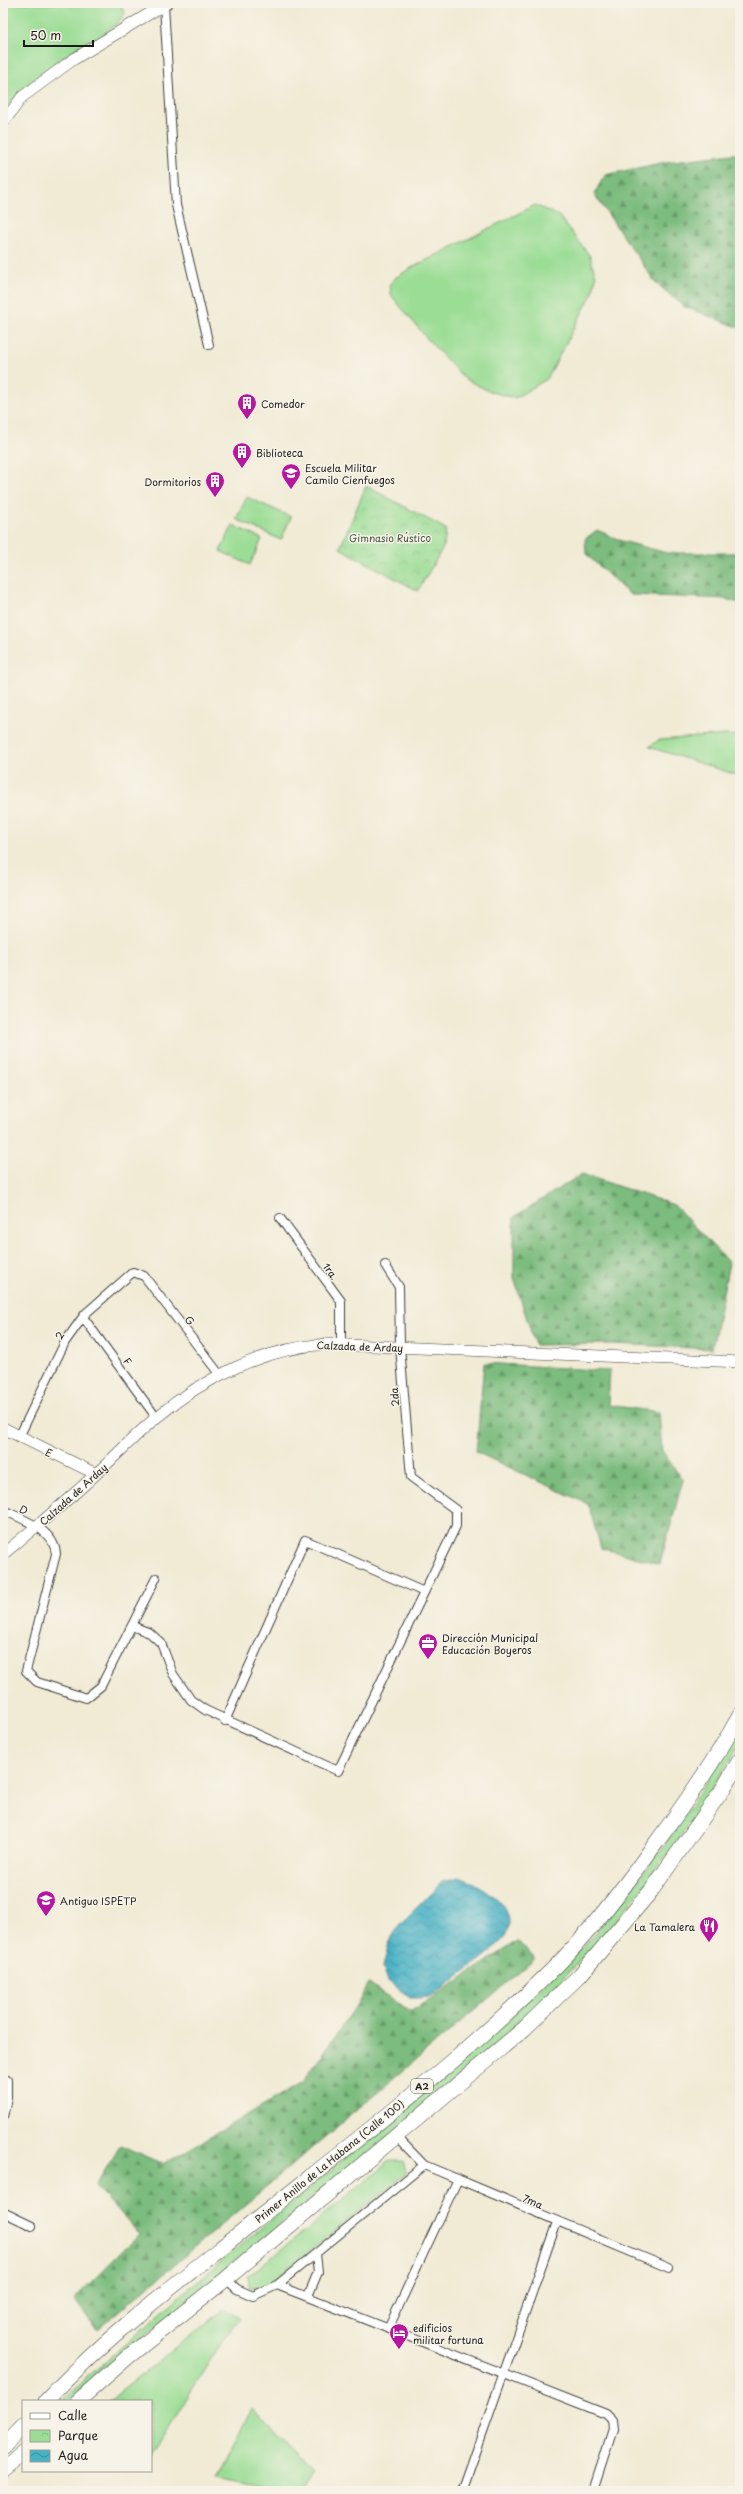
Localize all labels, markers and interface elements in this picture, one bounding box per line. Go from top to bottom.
scale bar [24,22,93,48]
text: 50 m [30,26,61,44]
building icon: Comedor [236,392,258,420]
place label: Comedor [261,396,305,411]
building icon: Biblioteca [231,441,253,469]
place label: Biblioteca [256,445,304,460]
place label: Escuela Militar Camilo Cienfuegos [305,460,395,487]
school or university icon: Escuela Militar Camilo Cienfuegos [280,462,302,490]
building icon: Dormitorios [204,470,226,498]
place label: Dormitorios [144,474,201,489]
park label: Gimnasio Rústico [349,530,431,545]
street label: 1ra. [320,1259,342,1283]
street label: G [182,1312,198,1328]
street label: 2 [51,1328,67,1342]
street label: Calzada de Arday [316,1337,404,1355]
street label: F [120,1354,136,1368]
street label: 2da [386,1386,402,1407]
street label: E [43,1444,55,1460]
street label: Calzada de Arday [36,1459,110,1529]
street label: D [17,1501,31,1518]
place label: Dirección Municipal Educación Boyeros [442,1630,538,1658]
office icon: Dirección Municipal Educación Boyeros [417,1632,439,1660]
school or university icon: Antiguo ISPETP [35,1889,57,1917]
place label: Antiguo ISPETP [60,1893,137,1908]
restaurant icon: La Tamalera [698,1915,720,1943]
place label: La Tamalera [634,1919,696,1934]
road number: A2 [411,2079,433,2093]
street label: Primer Anillo de La Habana (Calle 100) [251,2096,407,2226]
street label: 7ma [521,2190,546,2212]
place label: edificios militar fortuna [413,2320,484,2347]
hotel icon: edificios militar fortuna [388,2322,410,2350]
legend [22,2400,152,2472]
text: Calle [58,2406,88,2424]
text: Parque [58,2426,98,2444]
text: Agua [58,2446,89,2464]

